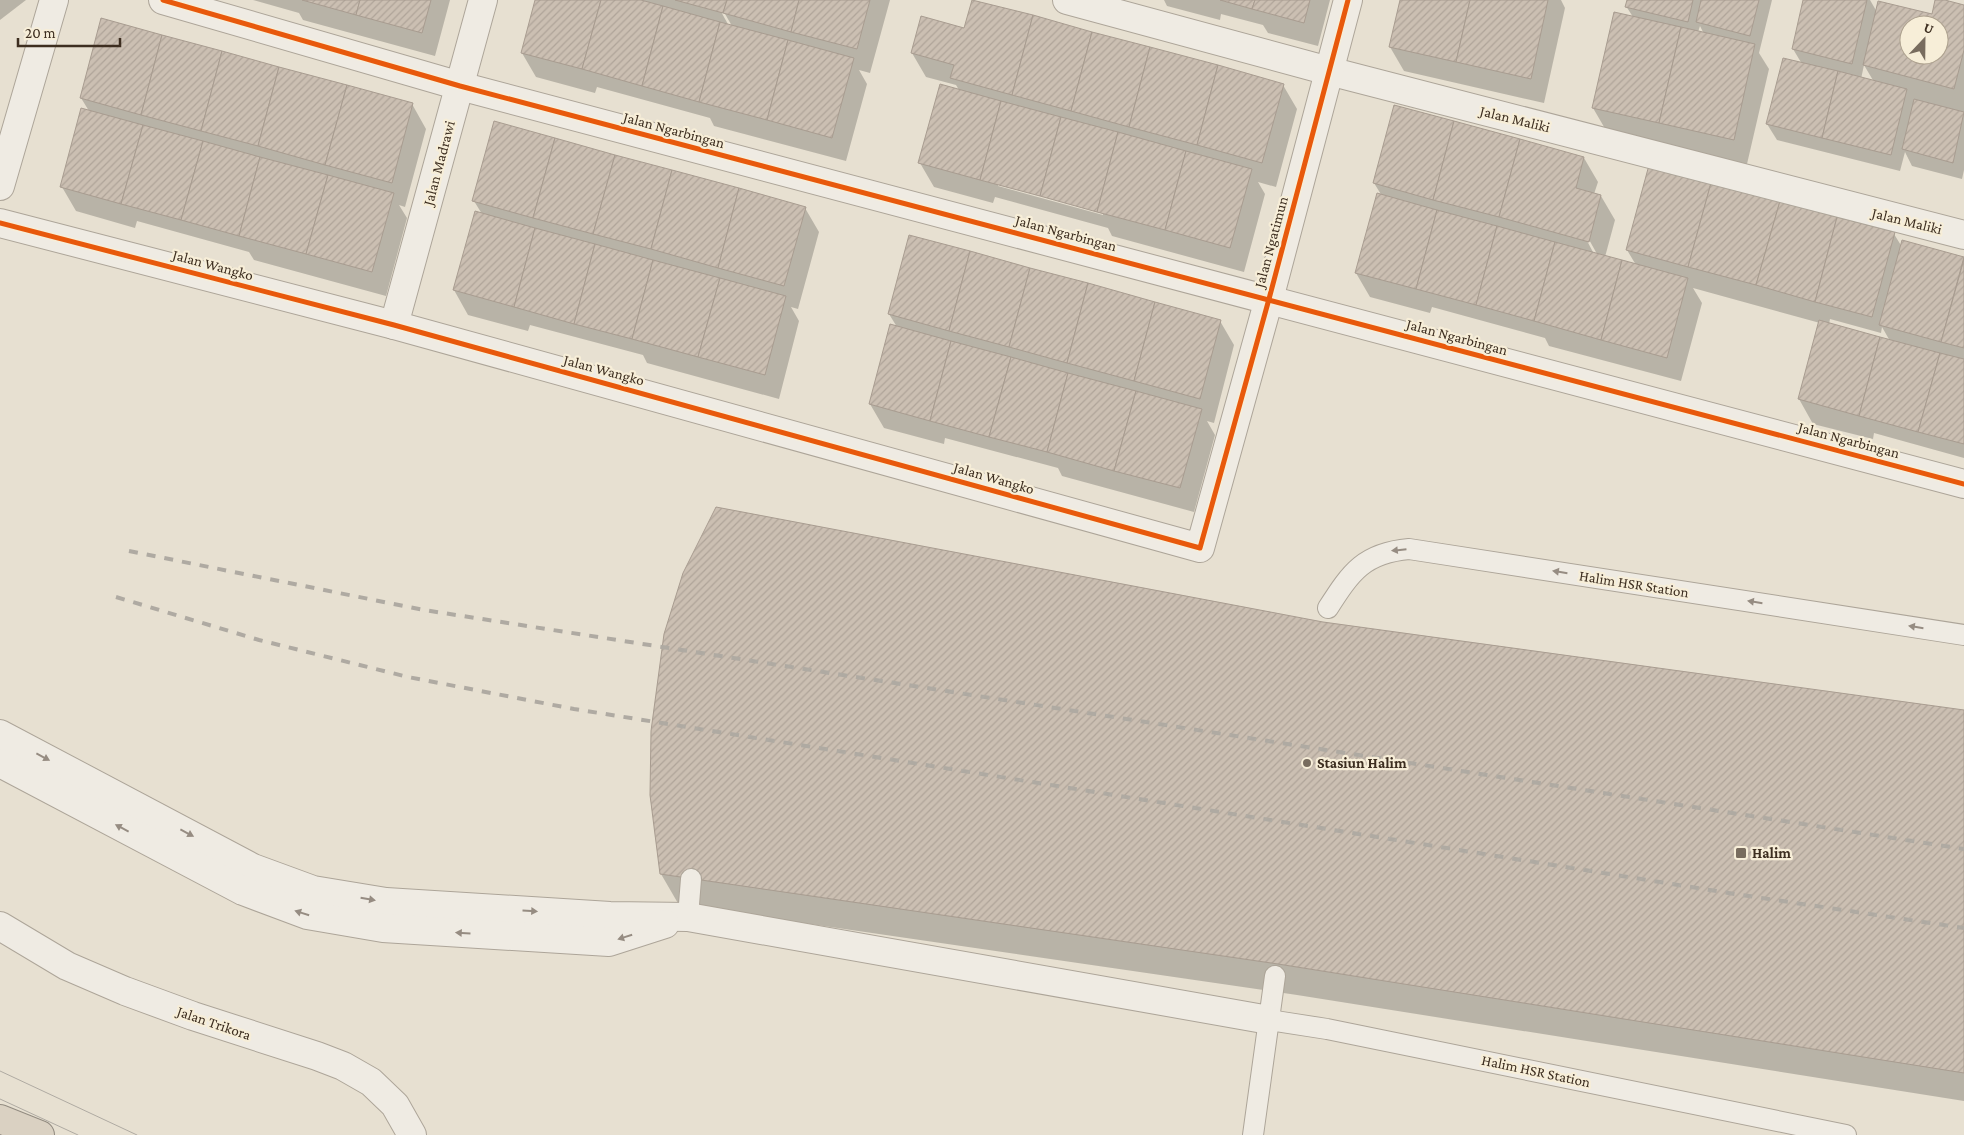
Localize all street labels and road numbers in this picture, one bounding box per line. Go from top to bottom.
street label: Jalan Maliki [1476,102,1552,136]
street label: Jalan Ngarbingan [619,108,726,152]
street label: Jalan Madrawi [419,119,459,209]
street label: Jalan Ngatimun [1251,195,1292,292]
street label: Jalan Maliki [1868,204,1944,238]
street label: Jalan Ngarbingan [1011,211,1118,255]
street label: Jalan Wangko [169,246,255,284]
street label: Jalan Ngarbingan [1402,315,1509,359]
street label: Jalan Wangko [560,351,646,389]
street label: Jalan Ngarbingan [1794,418,1901,462]
street label: Jalan Wangko [950,458,1036,498]
street label: Halim HSR Station [1578,567,1690,601]
street label: Jalan Trikora [173,1002,253,1044]
street label: Halim HSR Station [1480,1052,1592,1090]

